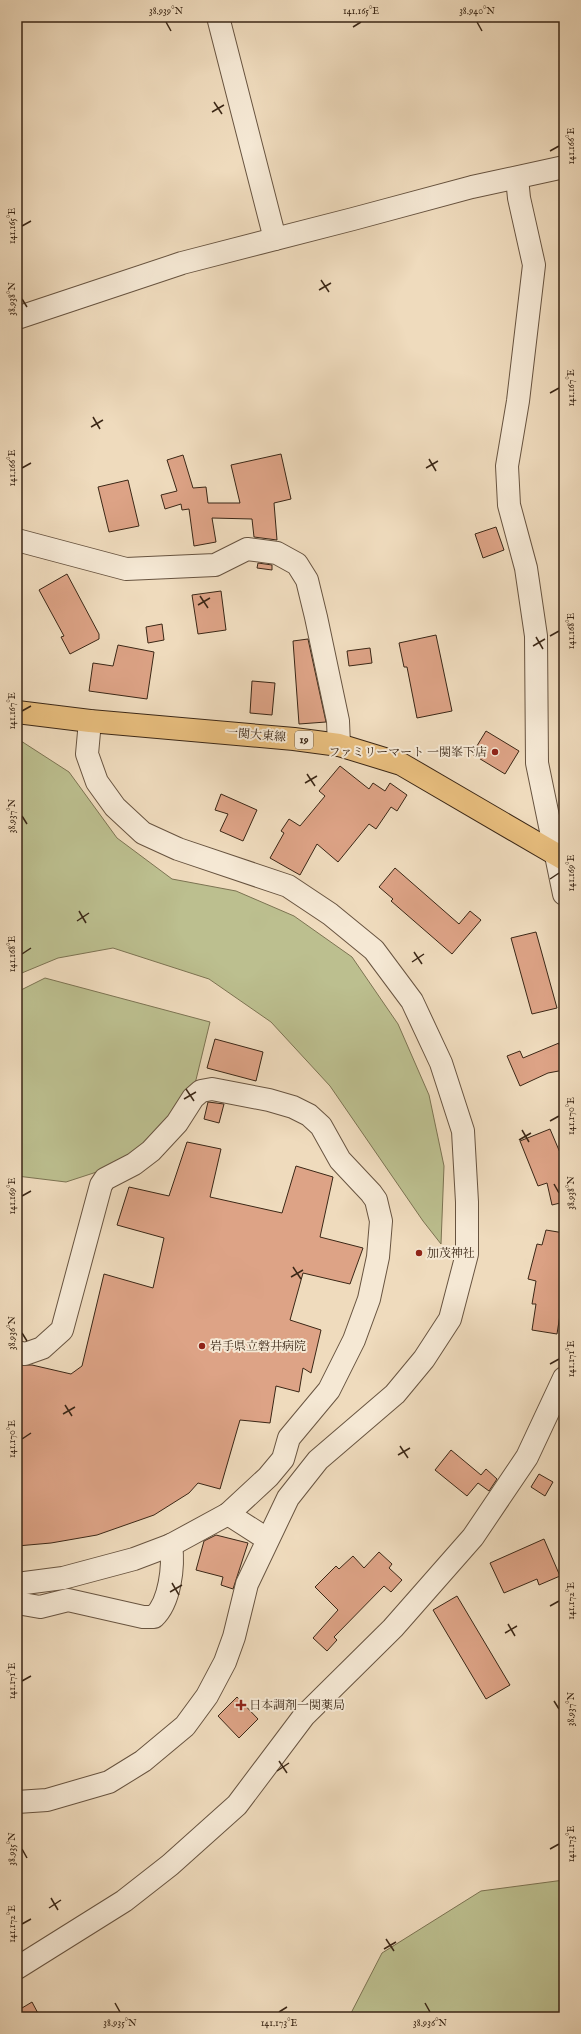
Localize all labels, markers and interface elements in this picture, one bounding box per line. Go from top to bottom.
text: 38.939°N [149,5,183,18]
text: 141.165°E [343,5,379,18]
text: 38.940°N [459,5,495,18]
text: 141.166°E [565,128,578,164]
text: 141.165°E [6,208,19,244]
text: 38.938°N [6,282,19,316]
text: 141.167°E [565,369,578,407]
text: 141.166°E [6,450,19,486]
text: 141.168°E [565,613,578,649]
text: 141.167°E [6,692,19,730]
street label: 一関大東線 [225,725,287,745]
road number: 19 [295,731,313,749]
place label: ファミリーマート 一関峯下店 [329,745,487,760]
marker: ファミリーマート 一関峯下店 [490,747,500,757]
text: 38.937°N [6,798,19,833]
text: 141.169°E [565,854,578,891]
text: 141.168°E [6,936,19,972]
text: 141.170°E [565,1097,578,1135]
text: 38.938°N [565,1176,578,1210]
text: 141.169°E [6,1177,19,1214]
place label: 加茂神社 [427,1246,475,1261]
marker: 加茂神社 [414,1248,424,1258]
text: 38.936°N [6,1316,19,1350]
place label: 岩手県立磐井病院 [210,1339,306,1354]
marker: 岩手県立磐井病院 [197,1341,207,1351]
text: 141.171°E [565,1341,578,1377]
text: 141.170°E [6,1420,19,1458]
text: 141.172°E [565,1582,578,1620]
text: 141.171°E [6,1663,19,1699]
text: 38.937°N [565,1691,578,1726]
place label: 日本調剤一関薬局 [249,1698,345,1713]
marker: 日本調剤一関薬局 [236,1700,246,1710]
text: 141.173°E [565,1826,578,1862]
text: 38.935°N [6,1832,19,1866]
text: 141.172°E [6,1905,19,1943]
text: 38.935°N [103,2017,137,2030]
text: 141.173°E [261,2017,297,2030]
text: 38.936°N [413,2017,447,2030]

